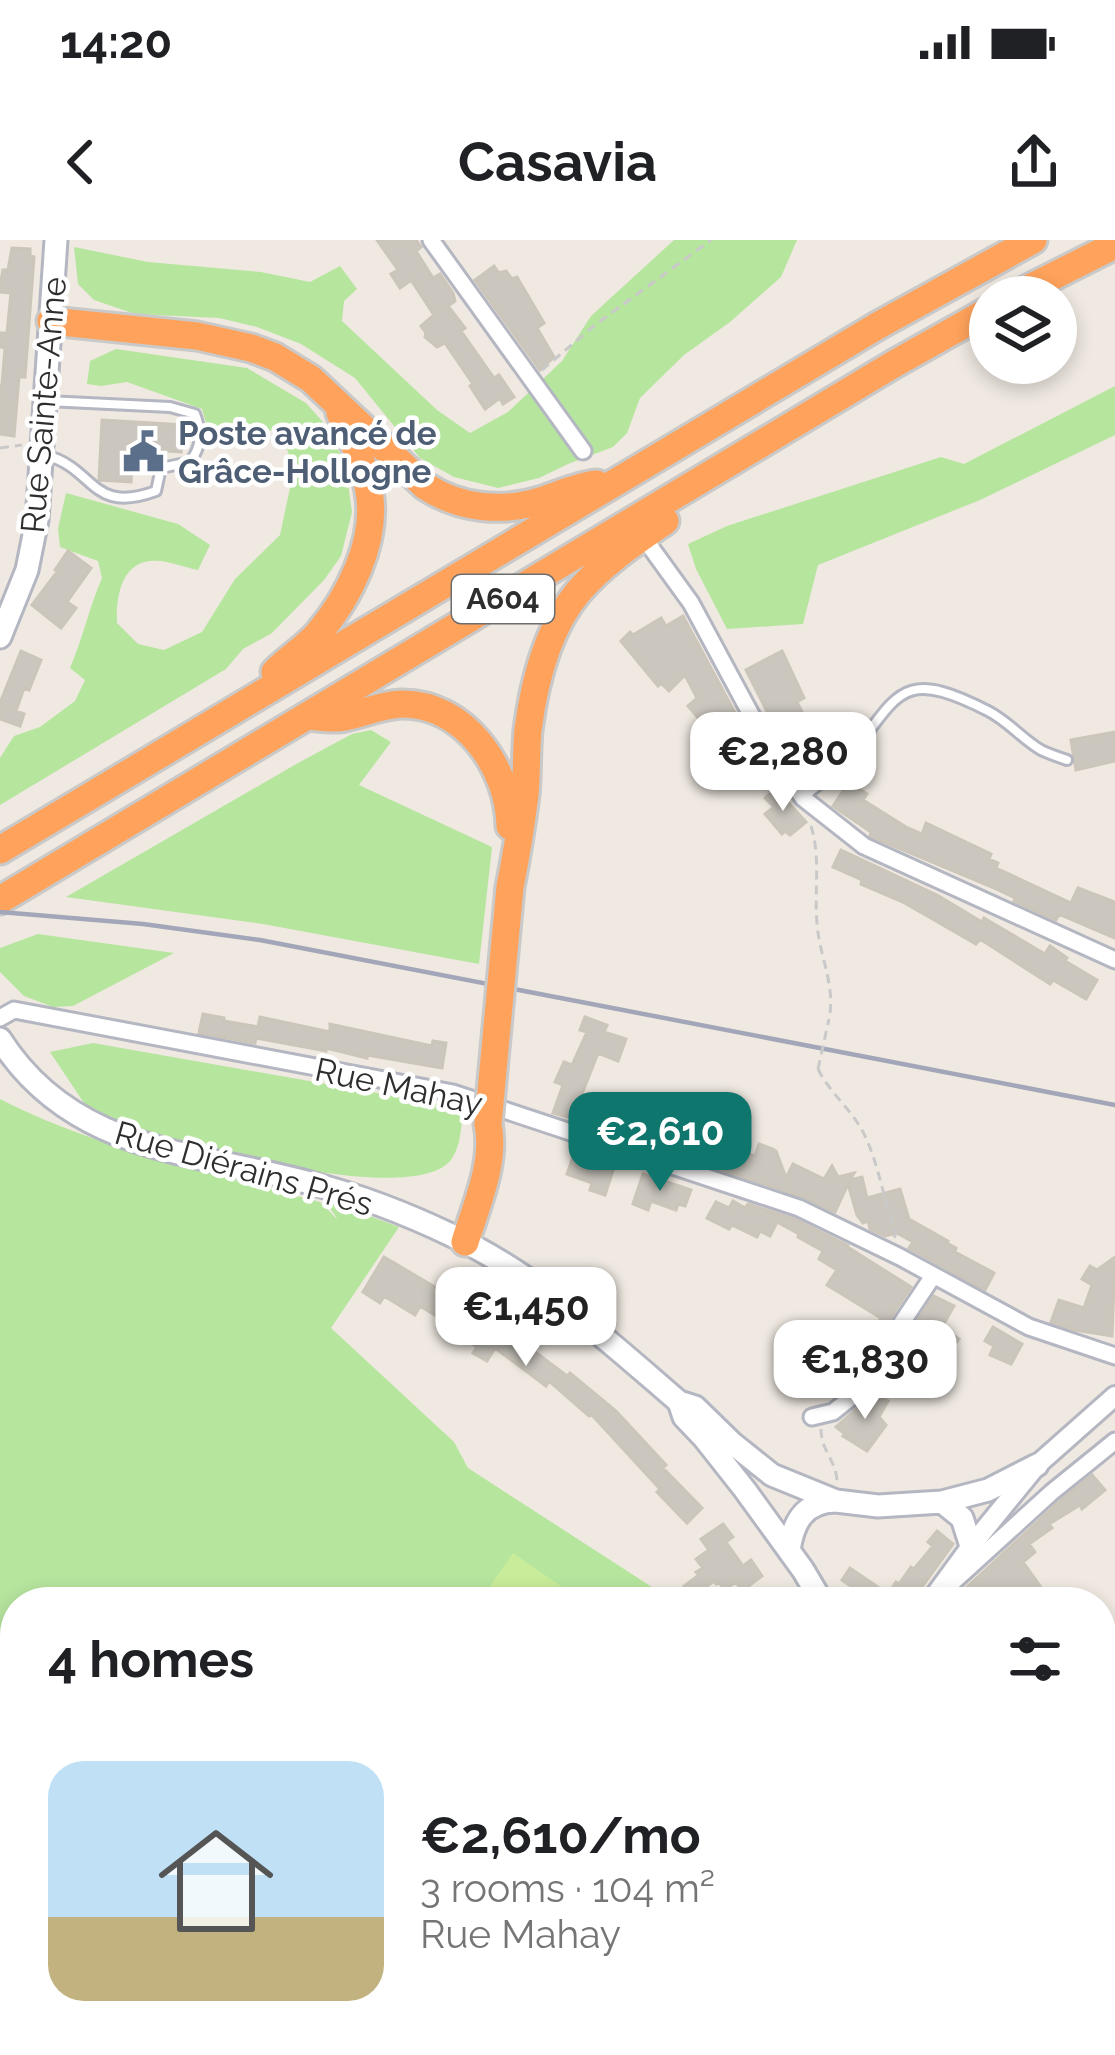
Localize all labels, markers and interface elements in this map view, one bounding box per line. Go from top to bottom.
text: 14:20 [60,16,172,69]
icon: back [48,129,114,195]
icon: share [1001,129,1067,195]
text: Casavia [458,130,657,194]
street label: Rue Sainte-Anne [13,275,74,535]
map controls [969,276,1077,384]
button: layers [969,276,1077,384]
place label: Poste avancé de Grâce-Hollogne [178,414,437,491]
public building icon: Poste avancé de Grâce-Hollogne [121,429,167,475]
road number: A604 [452,575,554,623]
pin: €2,280 [685,712,881,814]
text: €2,280 [717,728,849,774]
street label: Rue Mahay [312,1050,486,1123]
pin: €2,610 [562,1092,758,1194]
text: €2,610 [595,1108,725,1154]
street label: Rue Diérains Prés [111,1113,377,1224]
pin: €1,450 [428,1267,624,1369]
text: €1,450 [462,1283,590,1329]
pin: €1,830 [767,1320,963,1422]
text: €1,830 [801,1336,929,1382]
icon: filters [1002,1626,1068,1692]
text: 4 homes [48,1629,254,1689]
text: €2,610/mo [420,1805,701,1865]
icon: home [144,1809,288,1953]
text: 3 rooms · 104 m² [420,1865,715,1911]
text: Rue Mahay [420,1911,621,1957]

